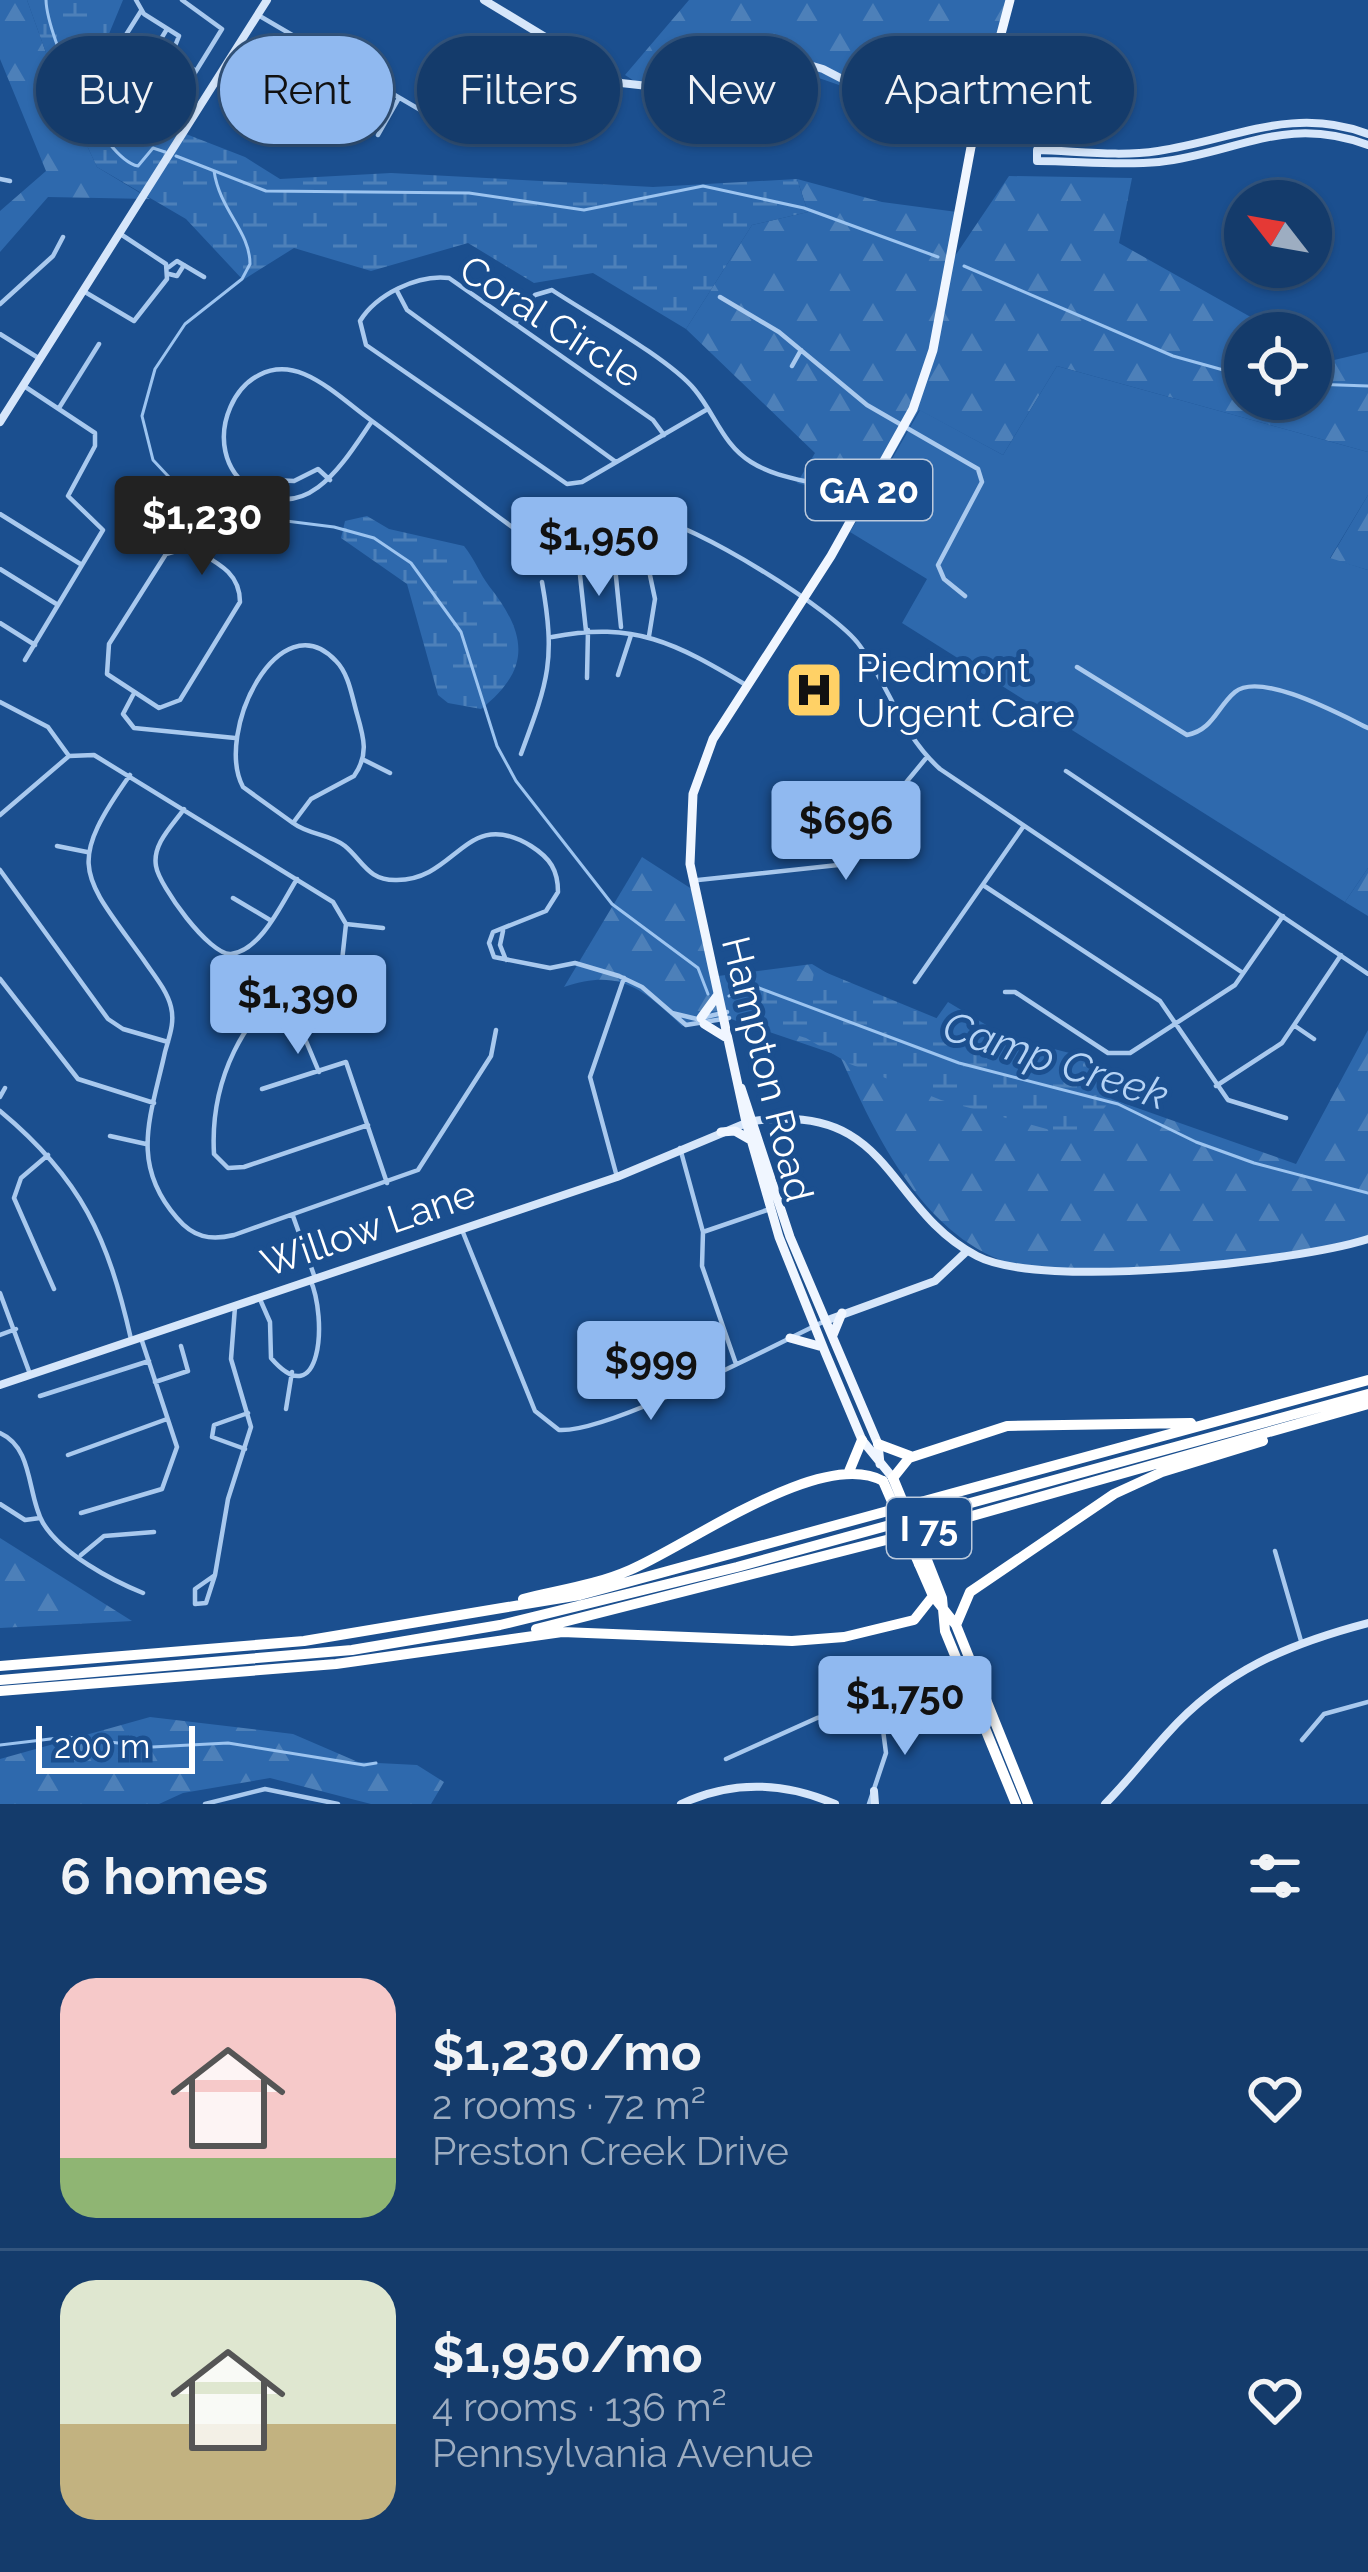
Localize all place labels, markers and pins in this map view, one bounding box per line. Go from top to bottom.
pin: $1,230 [104,476,300,578]
pin: $1,950 [501,497,697,599]
place label: Piedmont Urgent Care [856,645,1075,736]
hospital icon: Piedmont Urgent Care [783,659,845,721]
pin: $696 [775,781,917,883]
pin: $1,390 [200,955,396,1057]
pin: $999 [580,1321,722,1423]
pin: $1,750 [807,1656,1003,1758]

